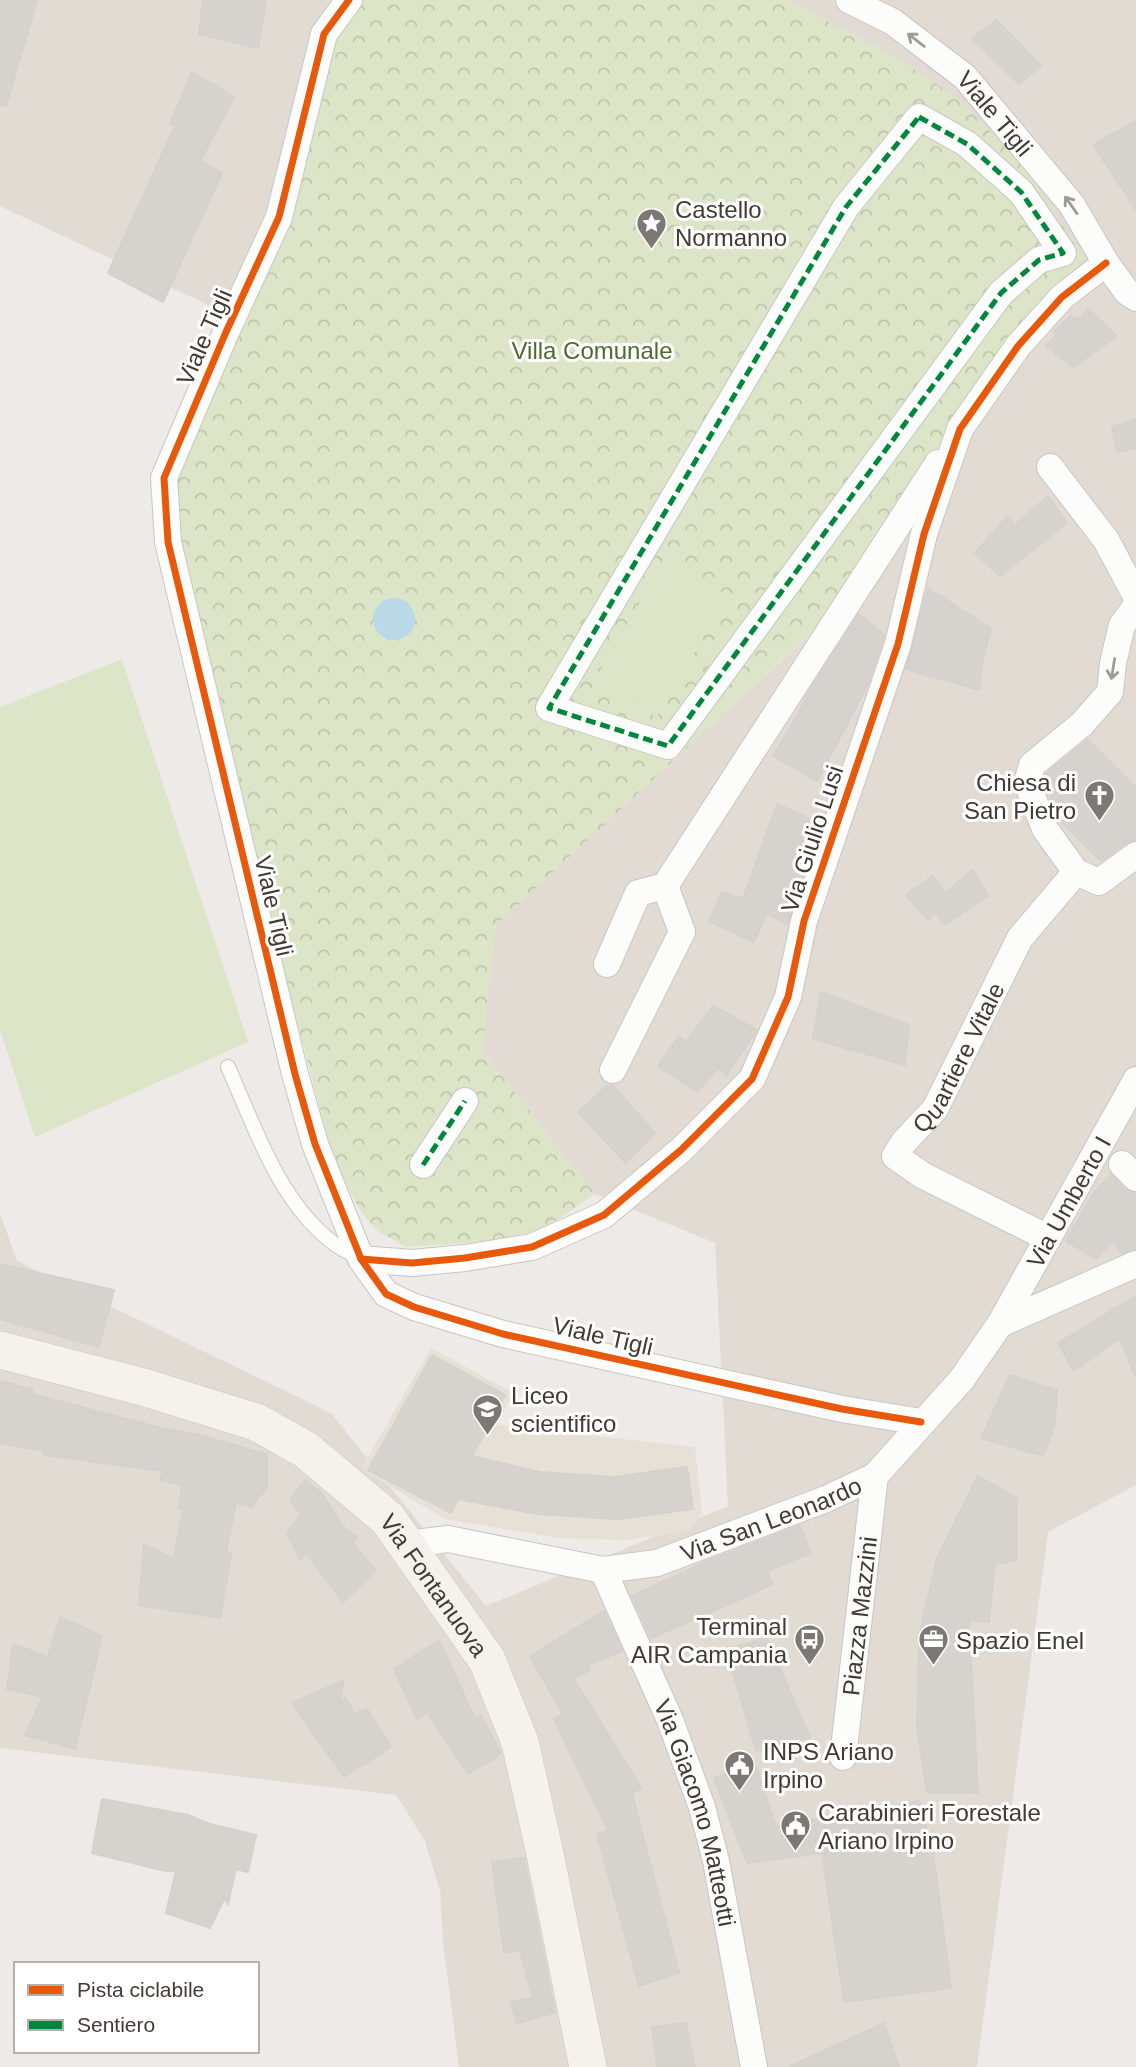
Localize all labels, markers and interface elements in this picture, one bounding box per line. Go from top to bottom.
one-way arrow [907,32,925,47]
street label: Viale Tigli [952,65,1038,161]
place label: Castello Normanno [675,196,787,251]
one-way arrow [1064,196,1078,215]
place icon: Castello Normanno [635,206,669,250]
street label: Viale Tigli [171,285,237,389]
park label: Villa Comunale [512,337,672,364]
one-way arrow [1106,657,1119,680]
street label: Via Giulio Lusi [776,762,848,916]
place label: Chiesa di San Pietro [964,769,1076,824]
church icon: Chiesa di San Pietro [1082,779,1116,823]
street label: Viale Tigli [249,853,299,959]
street label: Quartiere Vitale [907,978,1009,1138]
street label: Via Umberto I [1021,1131,1116,1272]
street label: Viale Tigli [550,1311,656,1361]
place label: Liceo scientifico [511,1382,616,1437]
school or university icon: Liceo scientifico [471,1392,505,1436]
street label: Via San Leonardo [677,1471,866,1566]
street label: Via Fontanuova [375,1508,494,1662]
street label: Piazza Mazzini [837,1535,882,1697]
place label: Terminal AIR Campania [631,1613,788,1668]
bus stop icon: Terminal AIR Campania [793,1623,827,1667]
office icon: Spazio Enel [916,1623,950,1667]
place label: Spazio Enel [956,1627,1084,1654]
street label: Via Giacomo Matteotti [649,1695,741,1928]
place label: INPS Ariano Irpino [763,1738,894,1793]
public building icon: INPS Ariano Irpino [723,1748,757,1792]
place label: Carabinieri Forestale Ariano Irpino [818,1799,1041,1854]
public building icon: Carabinieri Forestale Ariano Irpino [778,1809,812,1853]
legend [14,1962,259,2053]
text: Pista ciclabile [77,1978,204,2001]
text: Sentiero [77,2013,155,2036]

